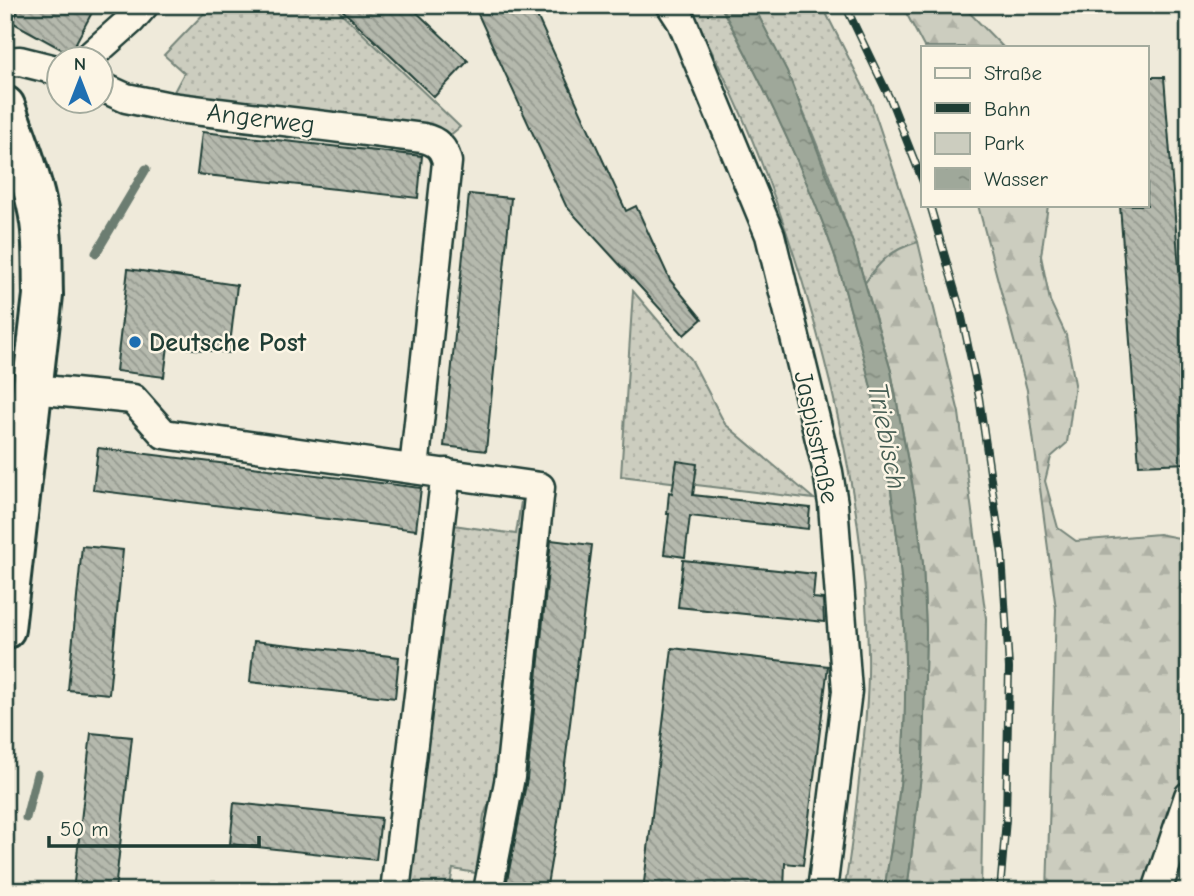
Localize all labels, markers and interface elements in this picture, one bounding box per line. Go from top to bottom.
north arrow [46,46,116,116]
legend [921,46,1148,206]
text: N [74,53,86,75]
text: Straße [984,61,1042,85]
street label: Angerweg [205,97,317,140]
text: Bahn [984,97,1031,121]
text: Park [984,131,1024,155]
text: Wasser [984,167,1049,191]
place label: Deutsche Post [149,328,307,358]
marker: Deutsche Post [127,334,143,350]
street label: Jaspisstraße [787,368,845,506]
water label: Triebisch [861,380,913,492]
scale bar [49,805,259,849]
text: 50 m [60,817,109,841]

